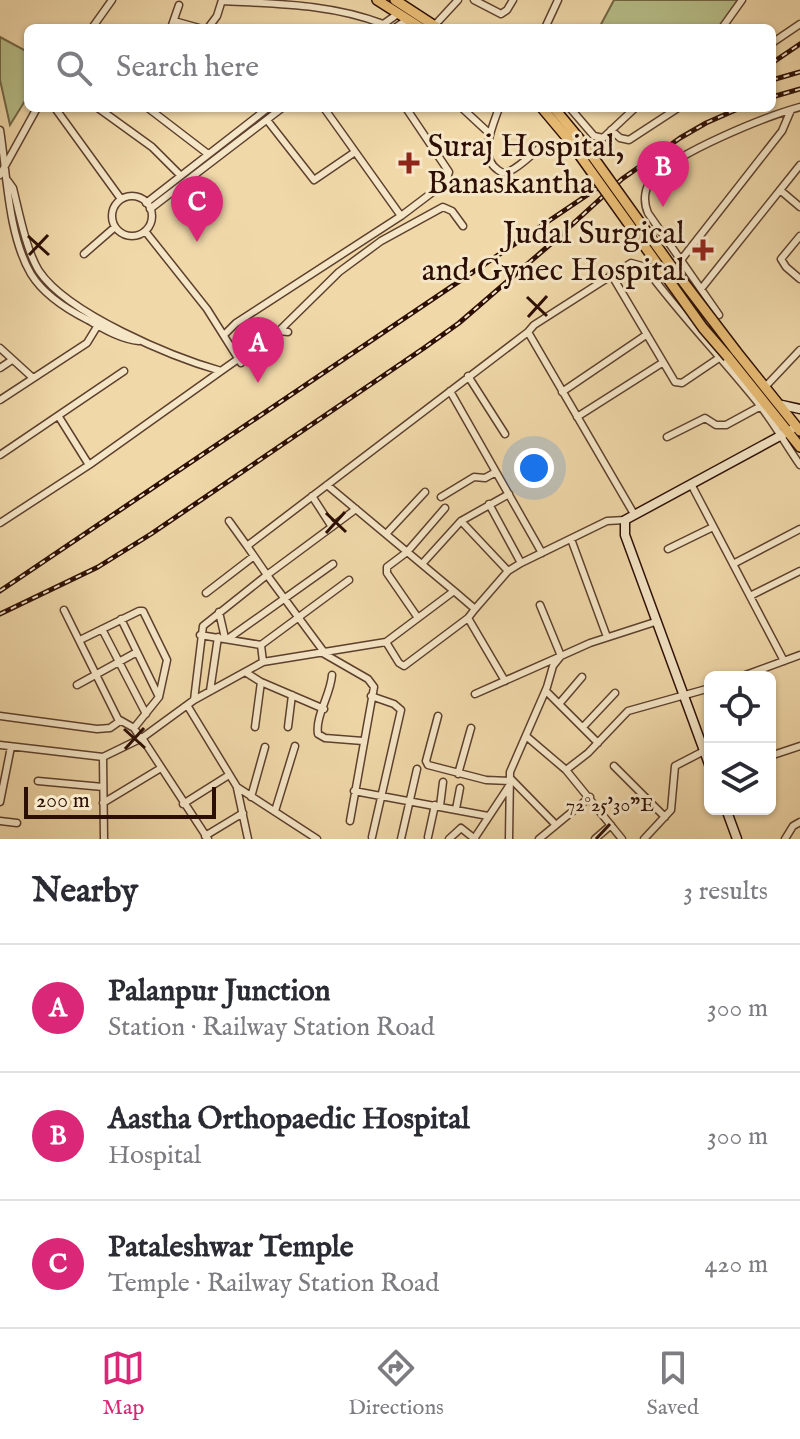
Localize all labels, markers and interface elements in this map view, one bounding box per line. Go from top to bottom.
search box [24,24,776,112]
icon: search [52,46,96,90]
text: Search here [116,49,259,87]
place label: Suraj Hospital, Banaskantha [427,127,624,205]
pin: B [637,141,689,207]
marker: Suraj Hospital, Banaskantha [398,152,420,174]
pin: C [171,176,223,242]
place label: Judal Surgical and Gynec Hospital [422,214,685,292]
marker: Judal Surgical and Gynec Hospital [692,239,714,261]
pin: A [232,317,284,383]
your location [514,448,554,488]
map controls [704,671,776,815]
button: locate [704,671,776,743]
button: layers [704,743,776,815]
scale bar [24,783,216,819]
text: 200 m [36,787,90,815]
text: 72°25'30"E [566,793,654,818]
text: Nearby [32,870,138,913]
text: 3 results [683,875,768,908]
text: Palanpur Junction [108,973,331,1011]
text: A [49,992,67,1025]
text: 300 m [707,992,768,1025]
text: Station · Railway Station Road [108,1011,435,1044]
text: Aastha Orthopaedic Hospital [108,1101,470,1139]
text: B [49,1120,67,1153]
text: 300 m [707,1120,768,1153]
text: Hospital [108,1139,201,1172]
text: Pataleshwar Temple [108,1229,354,1267]
text: C [49,1248,67,1281]
text: 420 m [705,1248,768,1281]
text: Temple · Railway Station Road [108,1267,439,1300]
tab: Map [101,1346,145,1422]
tab: Directions [348,1346,444,1422]
tab: Saved [647,1346,699,1422]

